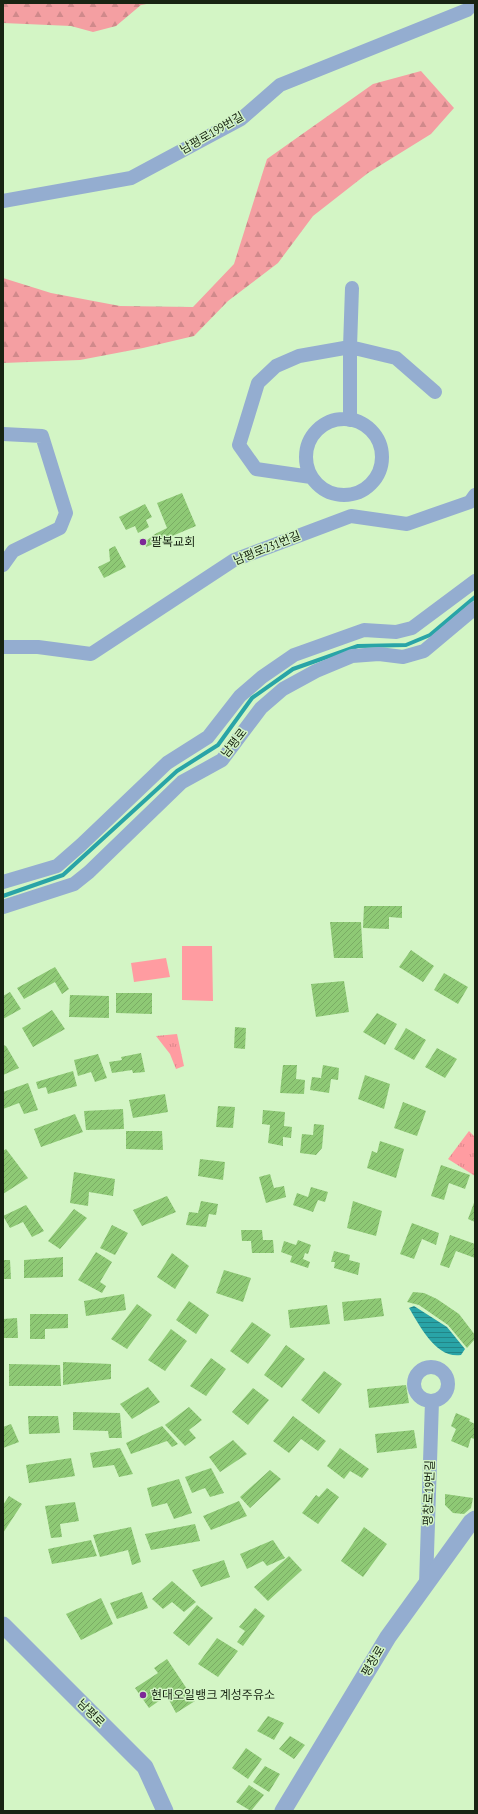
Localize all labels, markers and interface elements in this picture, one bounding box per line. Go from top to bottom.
street label: 남평로199번길 [177,108,246,157]
street label: 남평로231번길 [231,527,303,568]
place label: 팔복교회 [151,534,195,549]
marker: 팔복교회 [138,537,148,547]
street label: 남평로 [217,725,250,760]
street label: 평창로19번길 [420,1460,437,1526]
street label: 평창로 [358,1643,388,1679]
place label: 현대오일뱅크 계성주유소 [151,1687,275,1702]
marker: 현대오일뱅크 계성주유소 [138,1690,148,1700]
street label: 남평로 [74,1696,108,1730]

